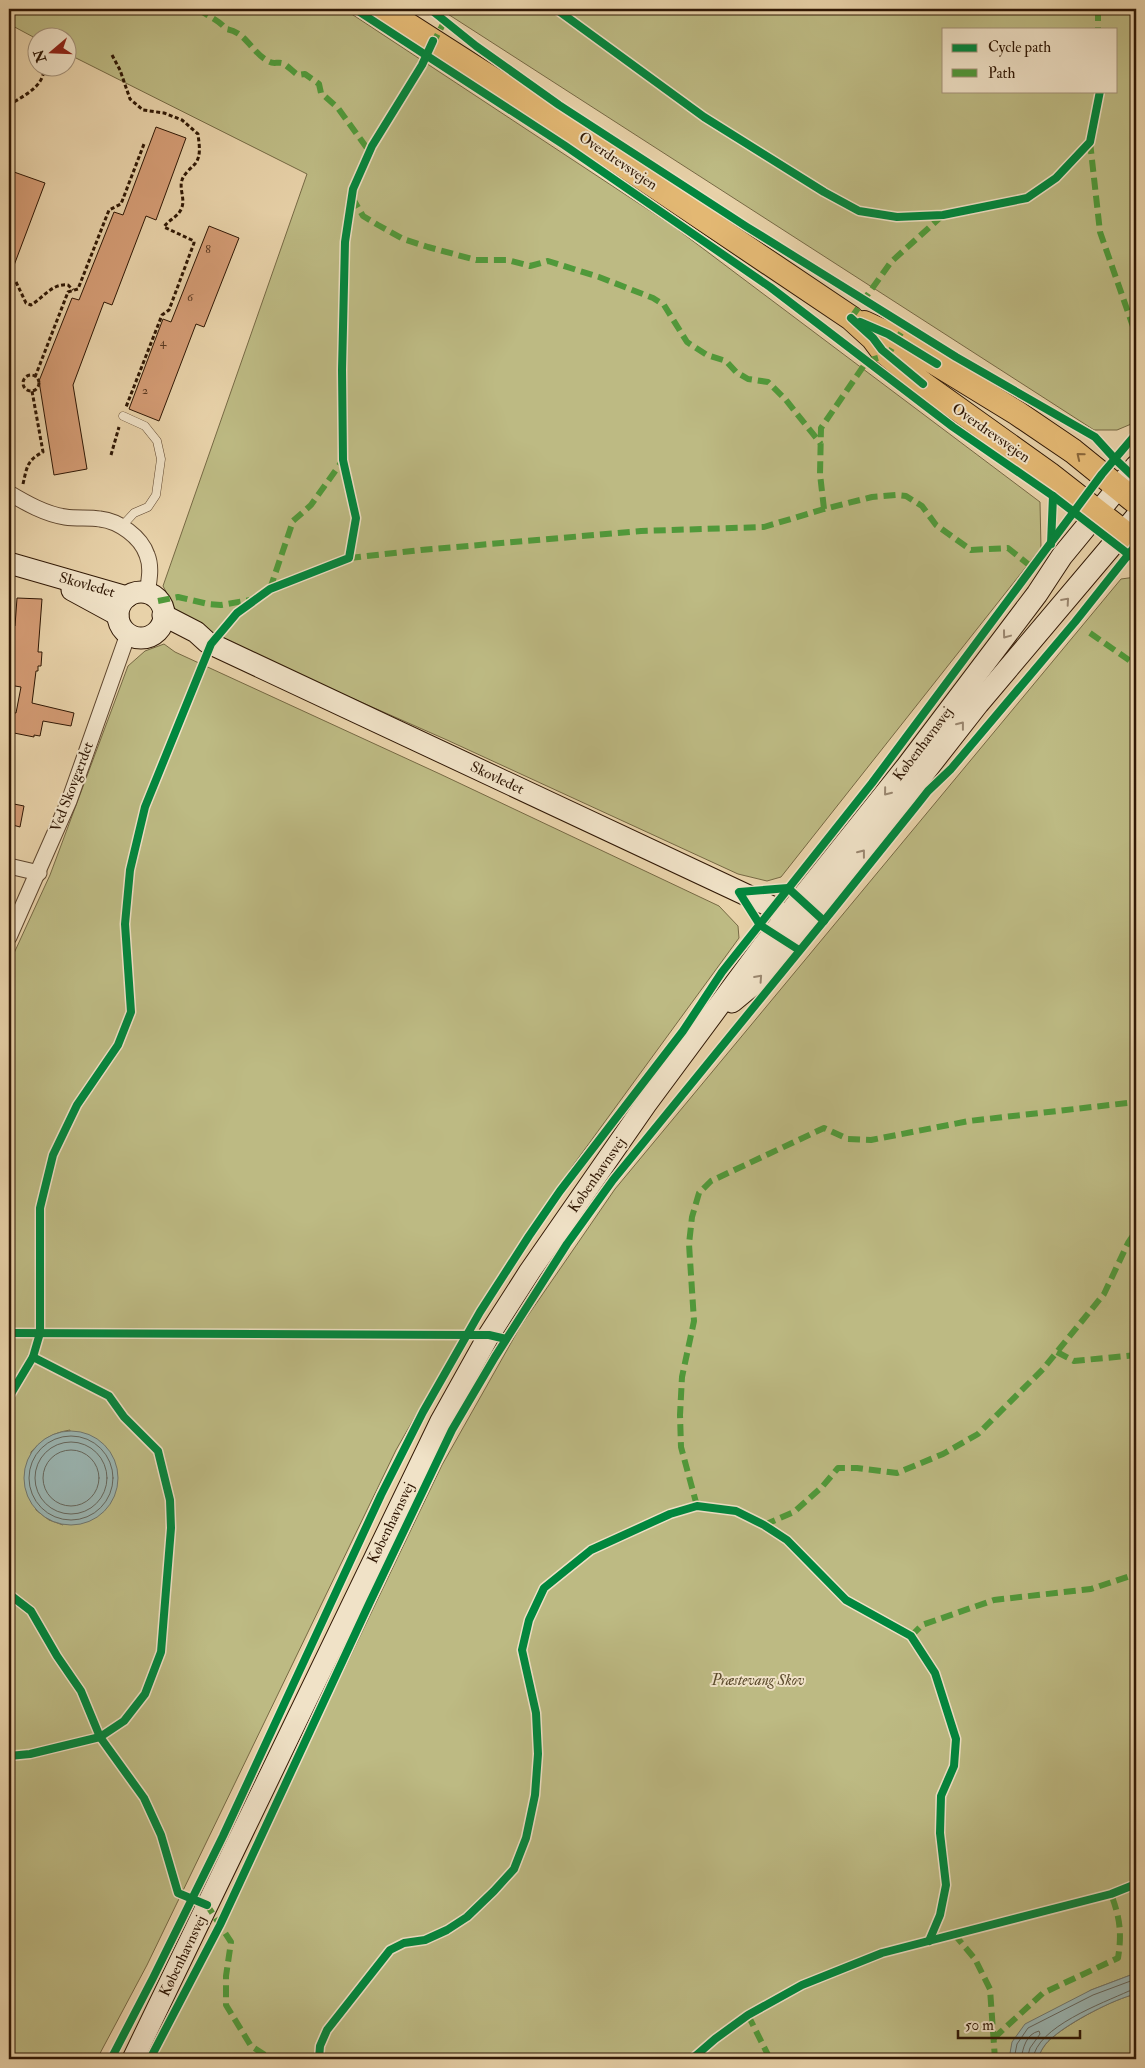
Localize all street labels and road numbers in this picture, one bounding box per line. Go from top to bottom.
street label: Overdrevsvejen [575,128,661,195]
street label: Overdrevsvejen [948,399,1034,467]
street label: Skovledet [57,568,117,602]
street label: Københavnsvej [889,703,957,785]
street label: Ved Skovgærdet [46,739,98,835]
street label: Skovledet [467,757,527,799]
street label: Københavnsvej [564,1133,630,1217]
street label: Københavnsvej [363,1479,419,1567]
street label: Københavnsvej [155,1912,211,2000]

